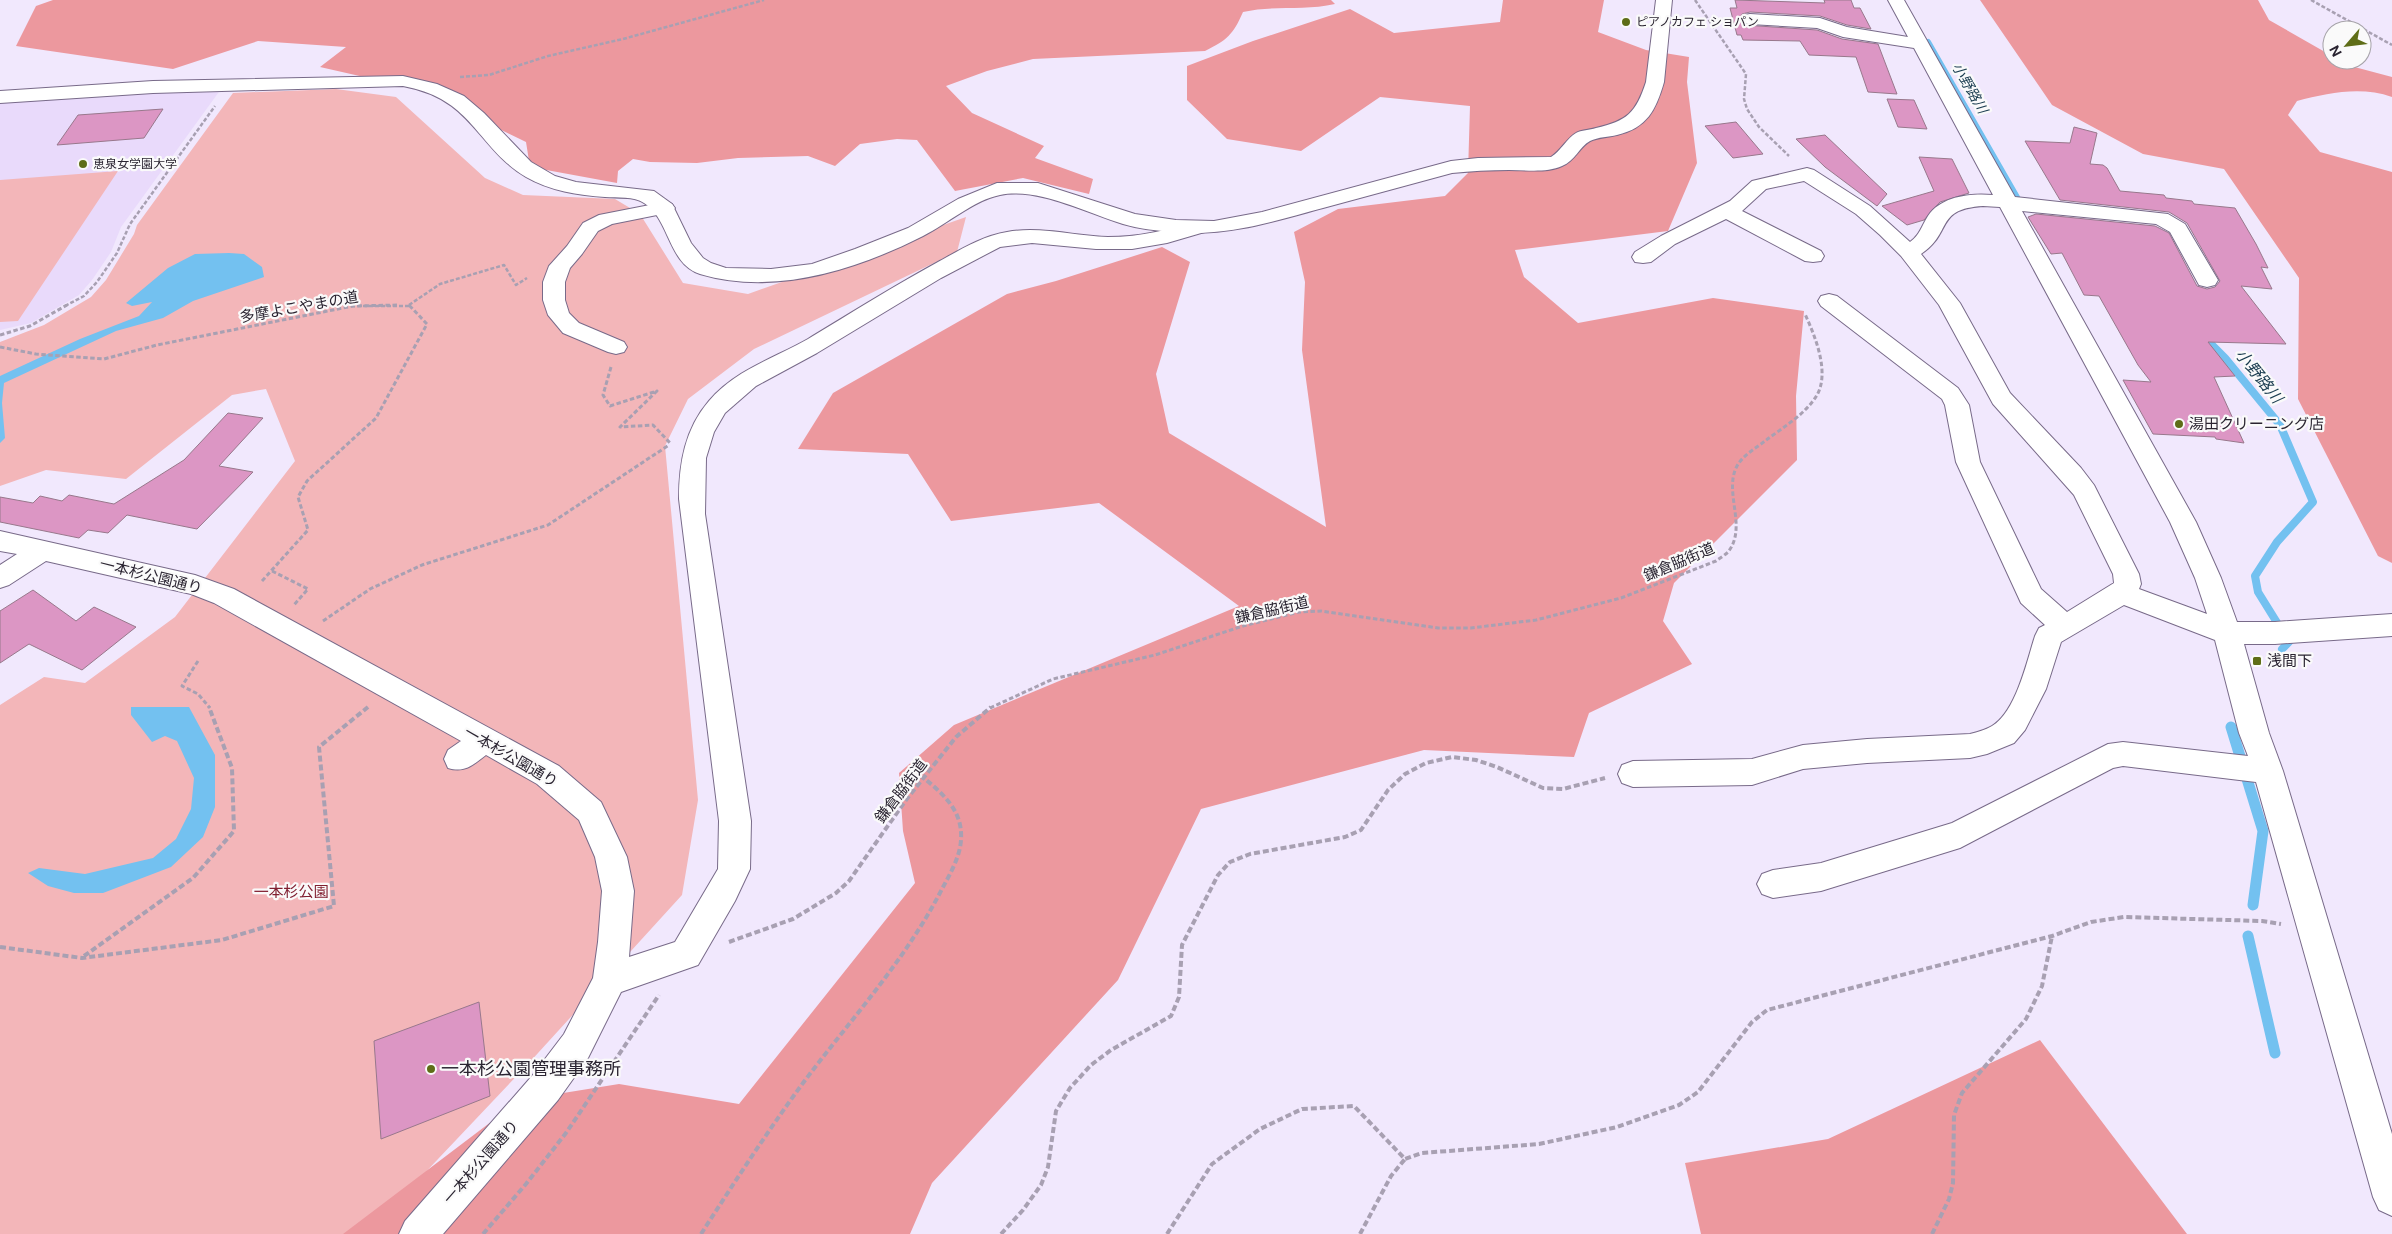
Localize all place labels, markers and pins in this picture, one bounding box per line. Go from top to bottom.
place label: ピアノカフェ ショパン [1636,14,1759,30]
marker: ピアノカフェ ショパン [1620,16,1632,28]
place label: 恵泉女学園大学 [93,156,177,172]
marker: 恵泉女学園大学 [77,158,89,170]
place label: 湯田クリーニング店 [2189,414,2324,434]
marker: 湯田クリーニング店 [2173,418,2185,430]
place label: 浅間下 [2267,651,2312,671]
marker: 浅間下 [2251,655,2263,667]
place label: 一本杉公園管理事務所 [441,1057,621,1081]
marker: 一本杉公園管理事務所 [425,1063,437,1075]

